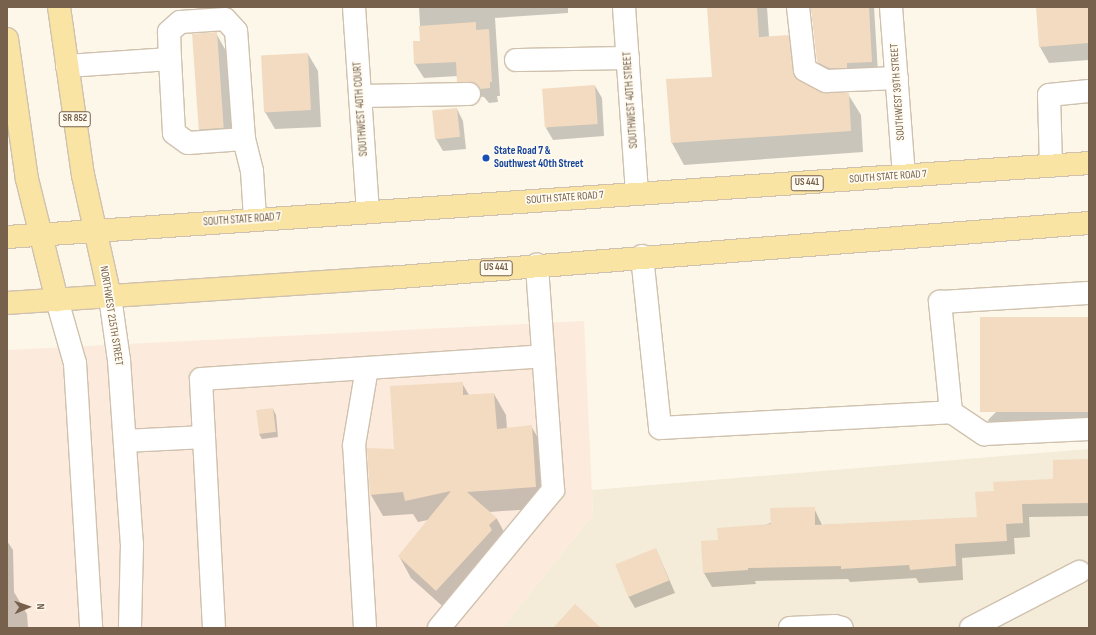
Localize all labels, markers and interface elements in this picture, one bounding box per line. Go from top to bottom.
street label: SOUTHWEST 39TH STREET [888,43,908,141]
street label: SOUTHWEST 40TH STREET [621,51,641,149]
street label: SOUTHWEST 40TH COURT [351,61,371,157]
road number: SR 852 [58,111,92,127]
place label: State Road 7 & Southwest 40th Street [494,145,583,171]
marker: State Road 7 & Southwest 40th Street [481,153,491,163]
street label: SOUTH STATE ROAD 7 [849,168,927,186]
road number: US 441 [790,175,824,191]
street label: SOUTH STATE ROAD 7 [526,189,604,207]
street label: SOUTH STATE ROAD 7 [203,211,281,229]
road number: US 441 [479,260,513,276]
street label: NORTHWEST 215TH STREET [97,265,125,367]
north arrow [8,587,48,627]
text: N [34,603,47,610]

